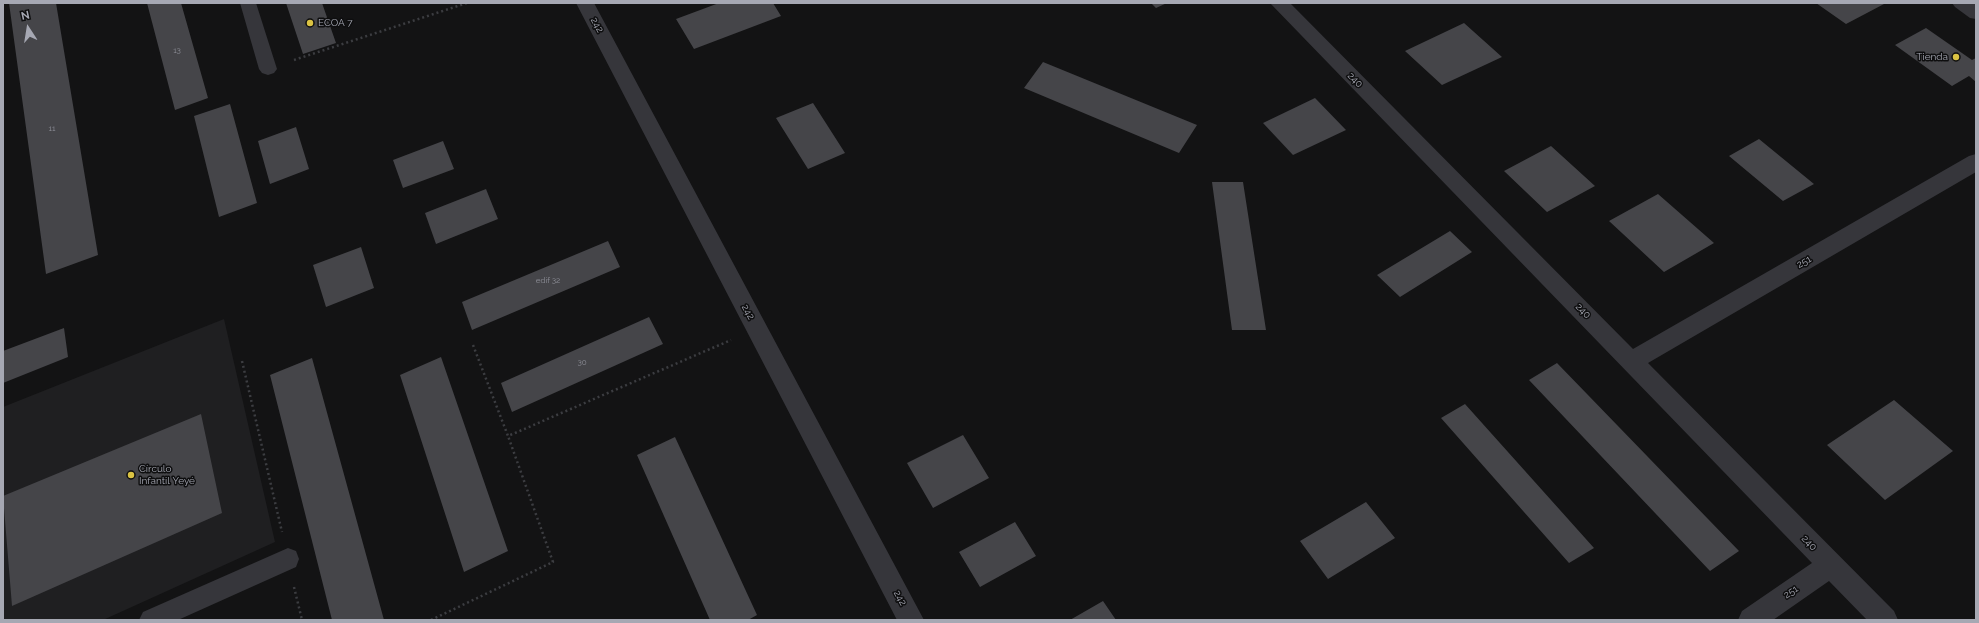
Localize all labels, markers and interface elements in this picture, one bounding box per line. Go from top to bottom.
north arrow [8,8,48,48]
text: N [20,9,31,23]
street label: 242 [588,15,606,35]
place label: ECOA 7 [318,17,353,29]
marker: ECOA 7 [305,18,315,28]
house number: 13 [173,46,181,56]
place label: Tienda [1916,51,1948,63]
marker: Tienda [1951,52,1961,62]
street label: 240 [1345,70,1365,90]
house number: 11 [49,124,55,134]
street label: 251 [1795,253,1813,271]
house number: edif 32 [536,276,560,286]
street label: 240 [1573,301,1593,321]
street label: 242 [739,302,757,322]
house number: 30 [577,358,587,368]
place label: Círculo Infantil Yeyé [139,463,195,486]
marker: Círculo Infantil Yeyé [126,470,136,480]
street label: 240 [1799,533,1819,553]
street label: 251 [1781,583,1801,601]
street label: 242 [891,588,909,608]

